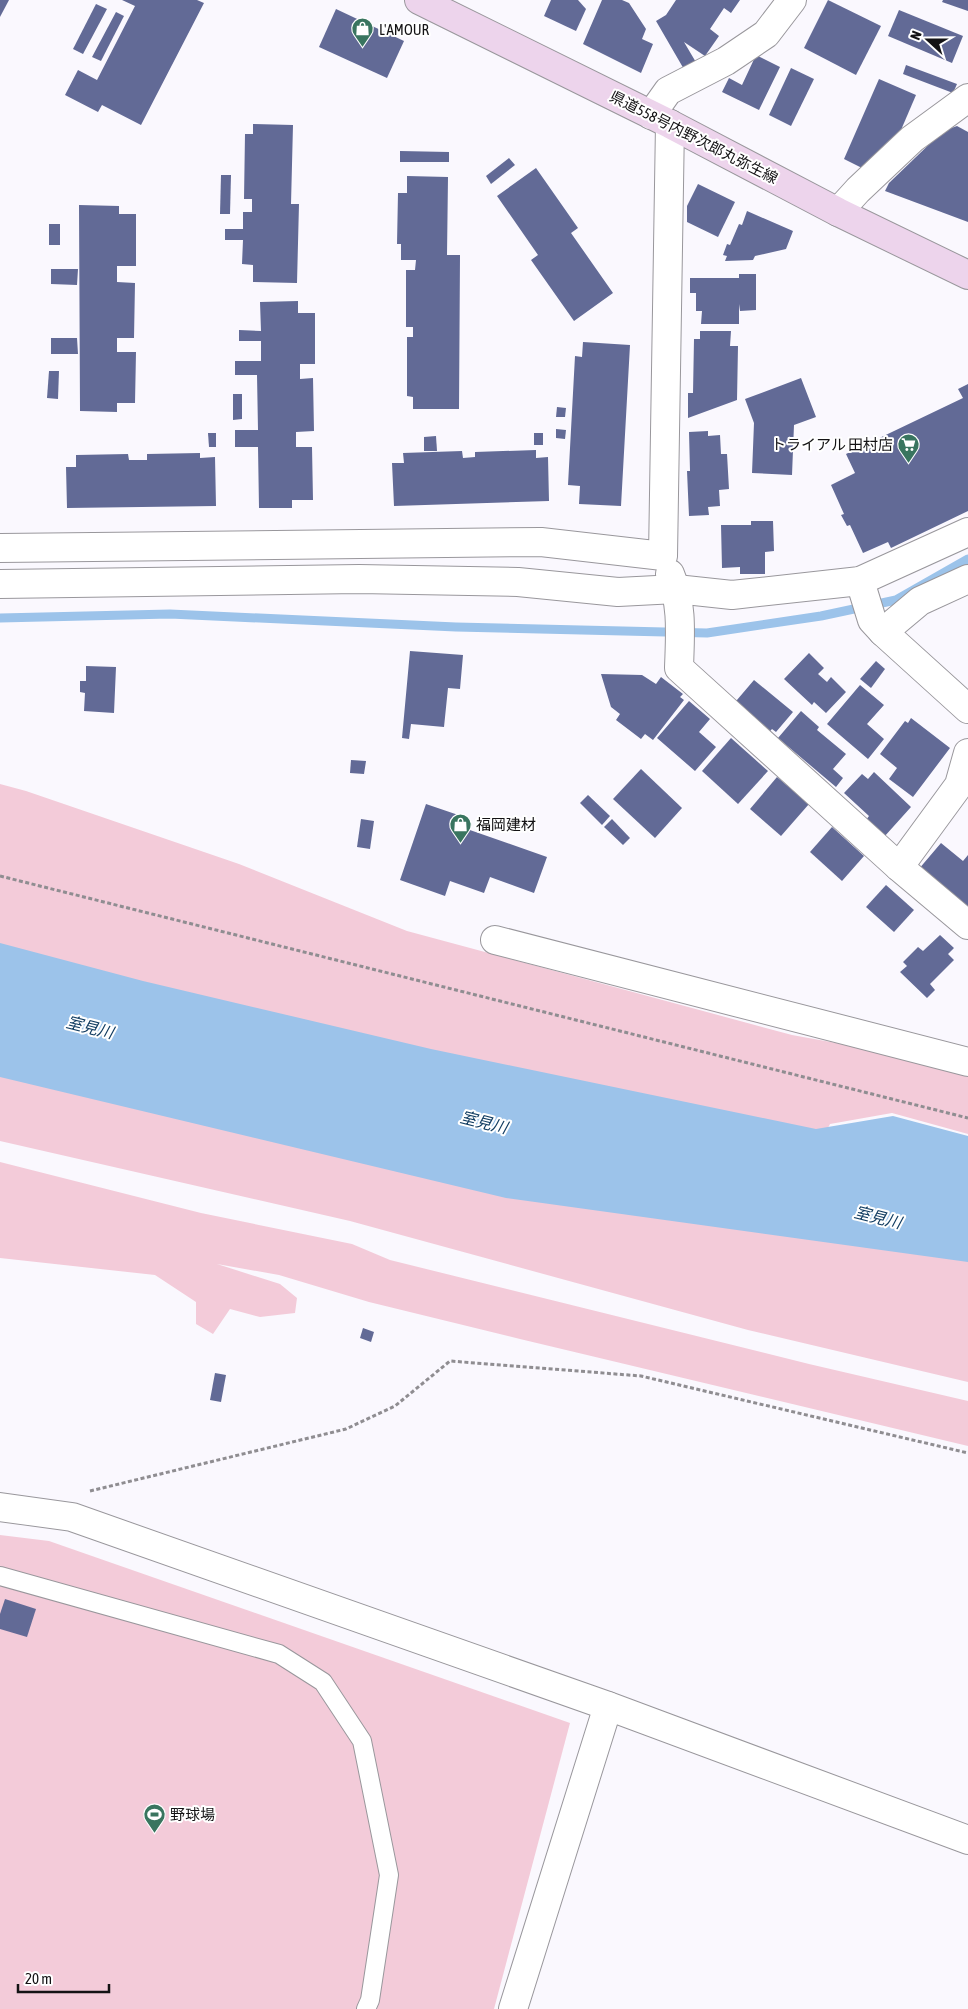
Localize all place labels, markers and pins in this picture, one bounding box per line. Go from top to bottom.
shop icon: L'AMOUR [351,17,375,48]
place label: L'AMOUR [379,21,430,38]
supermarket icon: トライアル 田村店 [897,432,921,463]
place label: トライアル 田村店 [771,436,893,453]
shop icon: 福岡建材 [448,812,472,843]
place label: 福岡建材 [476,816,536,833]
sports icon: 野球場 [142,1802,166,1833]
place label: 野球場 [170,1806,215,1823]

